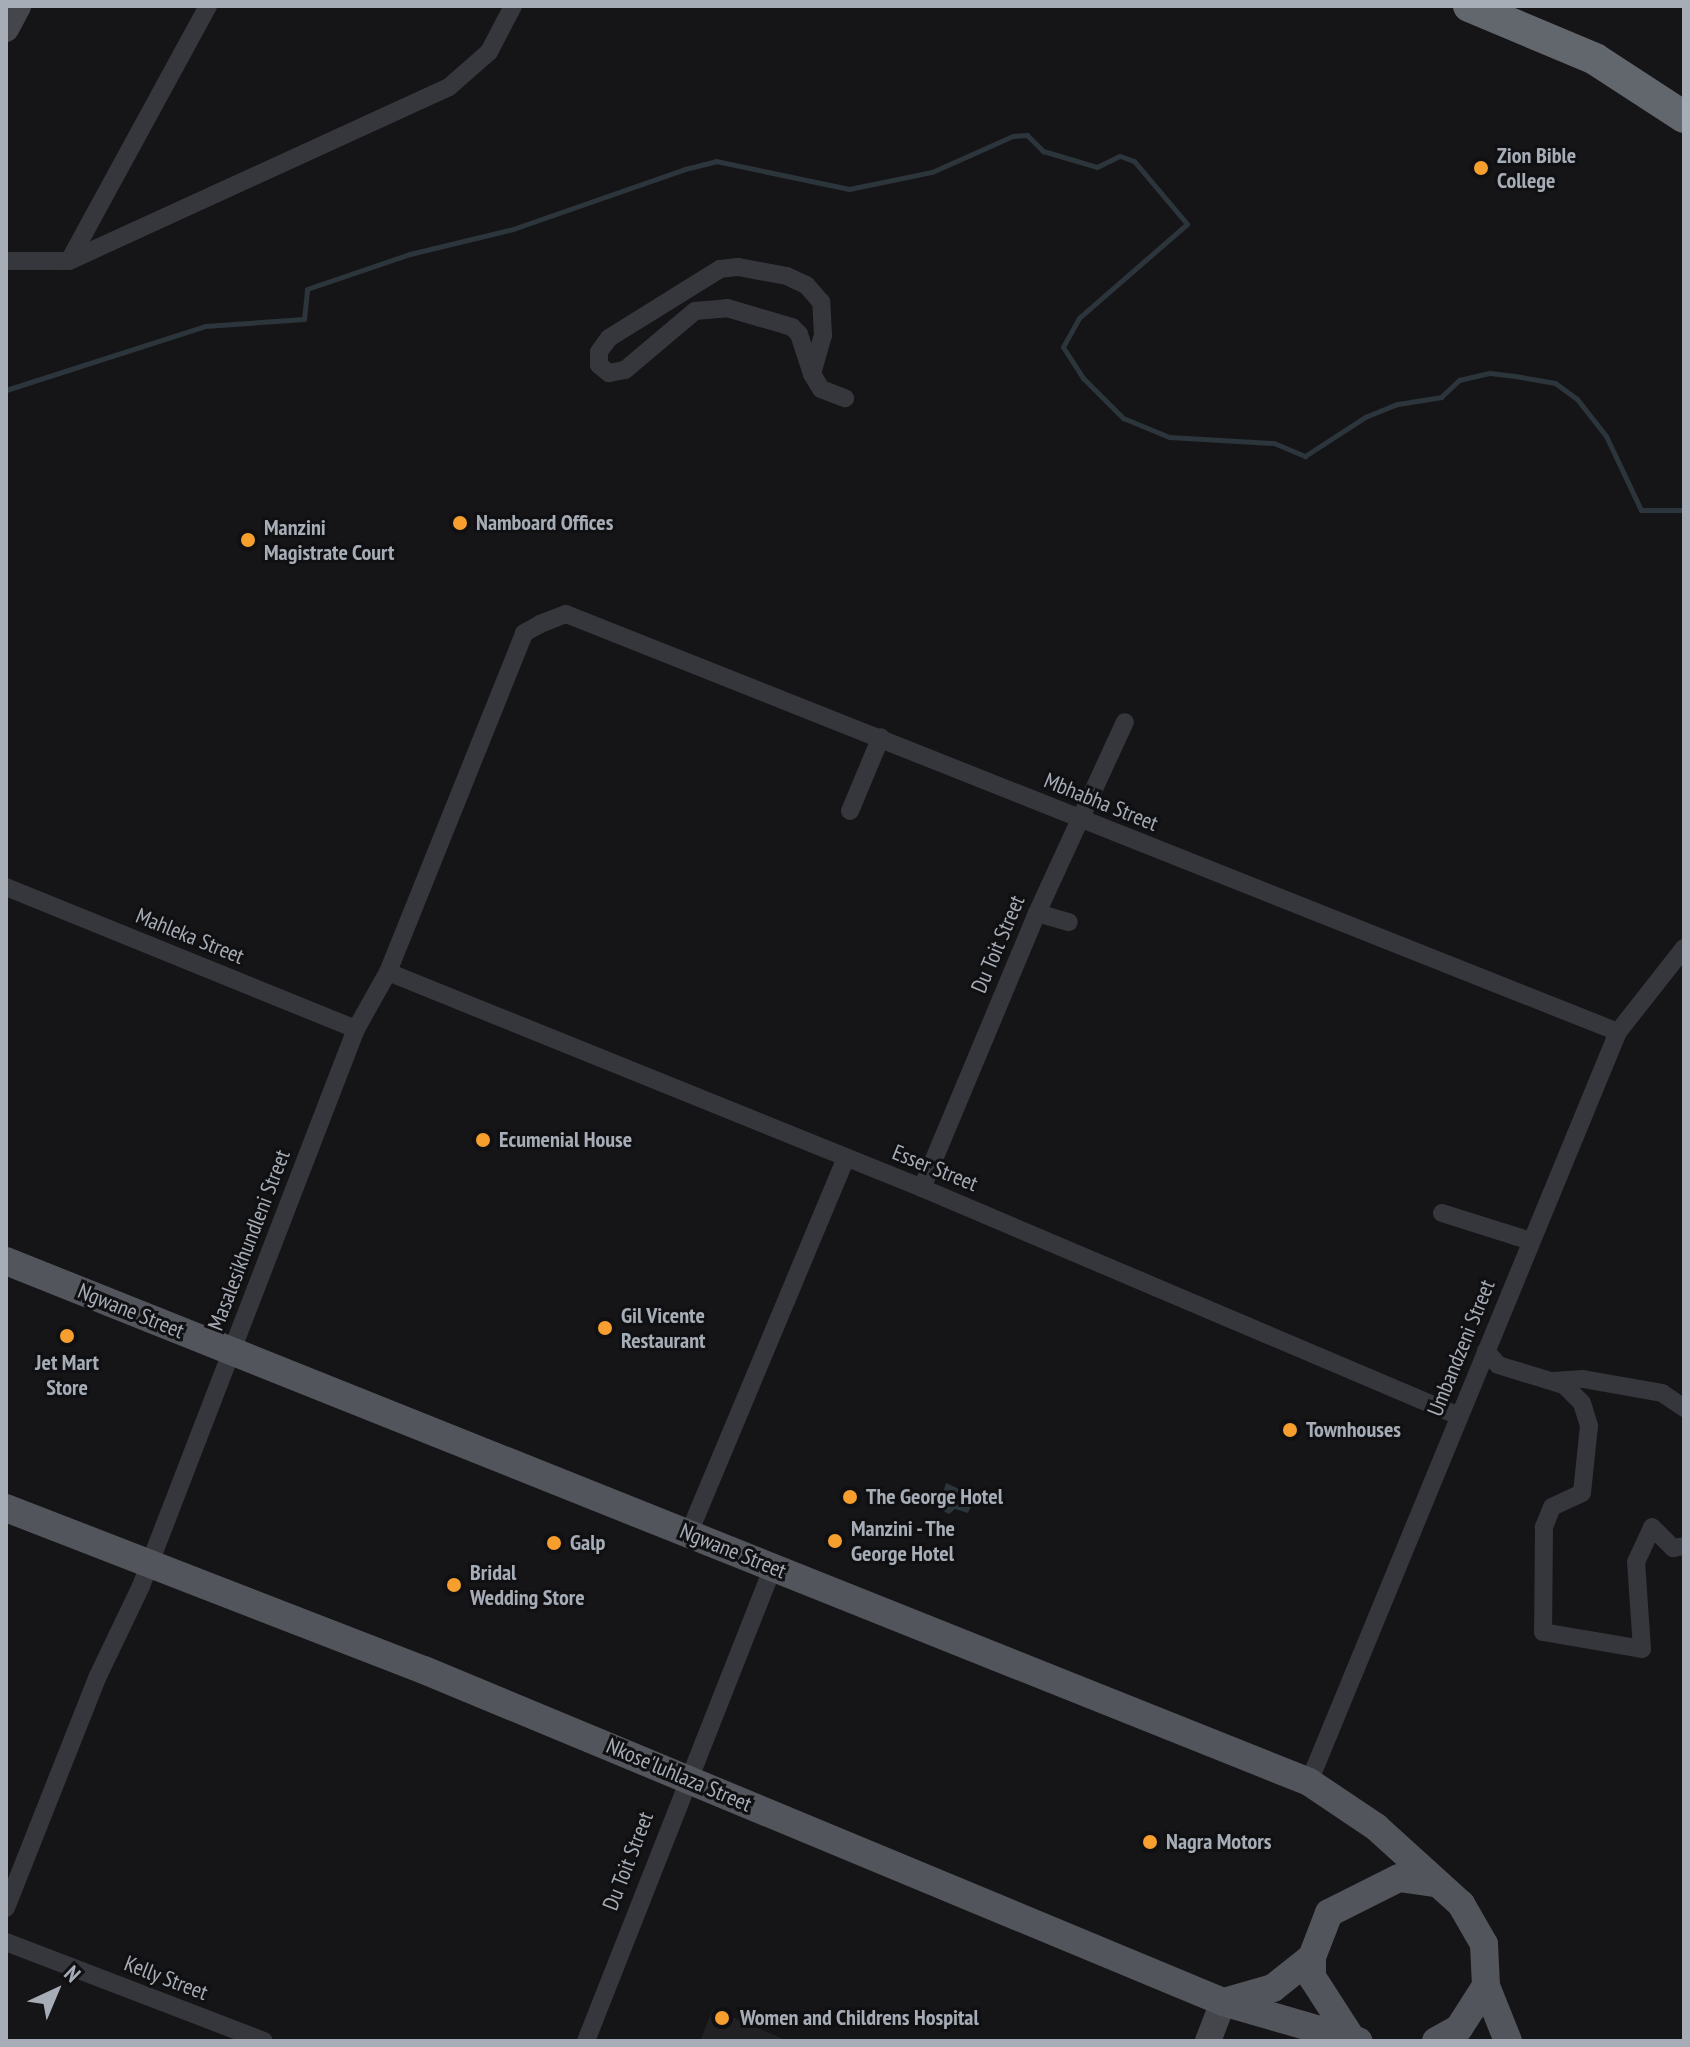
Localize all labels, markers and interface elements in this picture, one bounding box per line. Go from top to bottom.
place label: Zion Bible College [1497,142,1576,194]
marker: Zion Bible College [1472,159,1490,177]
place label: Namboard Offices [476,510,614,536]
place label: Manzini Magistrate Court [264,514,395,566]
marker: Namboard Offices [451,514,469,532]
marker: Manzini Magistrate Court [239,531,257,549]
street label: Mbhabha Street [1040,767,1162,837]
street label: Du Toit Street [966,891,1030,997]
street label: Mahleka Street [132,902,248,970]
place label: Ecumenial House [499,1127,632,1153]
marker: Ecumenial House [474,1131,492,1149]
street label: Esser Street [889,1139,981,1197]
street label: Masalesikhundleni Street [202,1146,296,1334]
street label: Umbandzeni Street [1422,1276,1500,1420]
street label: Ngwane Street [74,1278,188,1344]
place label: Gil Vicente Restaurant [621,1302,705,1354]
marker: Gil Vicente Restaurant [596,1319,614,1337]
marker: Jet Mart Store [58,1327,76,1345]
place label: Jet Mart Store [35,1349,99,1400]
place label: Townhouses [1306,1417,1401,1443]
marker: Townhouses [1281,1421,1299,1439]
place label: The George Hotel [866,1484,1003,1510]
marker: The George Hotel [841,1488,859,1506]
place label: Manzini - The George Hotel [851,1515,958,1566]
street label: Ngwane Street [676,1518,790,1584]
place label: Galp [570,1530,605,1556]
marker: Manzini - The George Hotel [826,1532,844,1550]
marker: Galp [545,1534,563,1552]
place label: Bridal Wedding Store [470,1559,585,1610]
marker: Bridal Wedding Store [445,1576,463,1594]
street label: Nkose'luhlaza Street [602,1733,756,1817]
street label: Du Toit Street [597,1808,659,1914]
place label: Nagra Motors [1166,1829,1271,1855]
marker: Nagra Motors [1141,1833,1159,1851]
street label: Kelly Street [120,1950,212,2006]
north arrow [16,1951,96,2031]
text: N [59,1960,87,1988]
place label: Women and Childrens Hospital [740,2005,979,2031]
marker: Women and Childrens Hospital [711,2007,733,2029]

